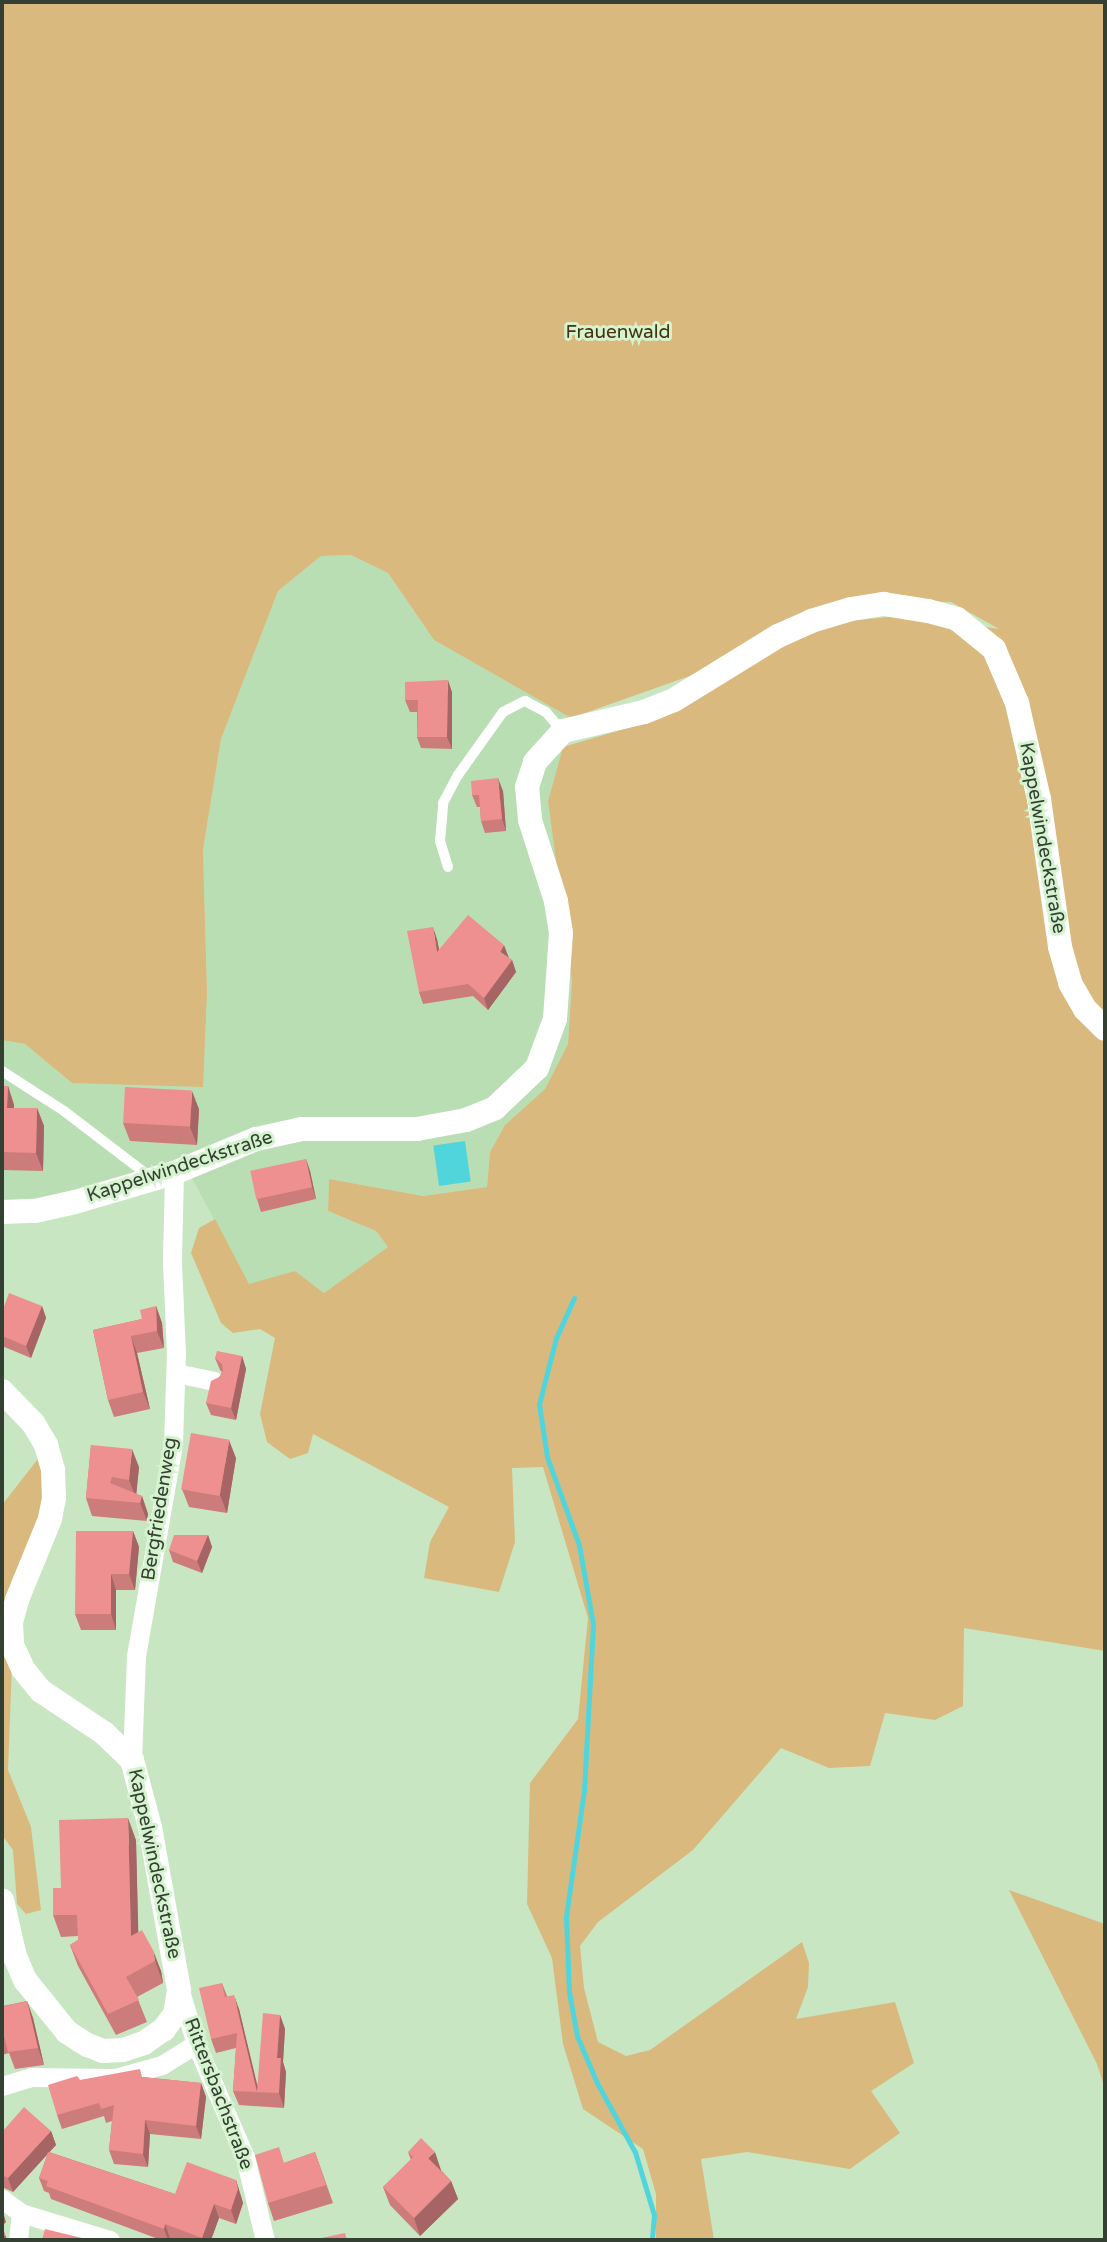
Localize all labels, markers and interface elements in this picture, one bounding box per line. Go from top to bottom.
park label: Frauenwald [566,322,670,344]
street label: Kappelwindeckstraße [1014,741,1070,935]
street label: Kappelwindeckstraße [84,1126,276,1208]
street label: Bergfriedenweg [137,1436,183,1582]
street label: Kappelwindeckstraße [123,1767,185,1961]
street label: Rittersbachstraße [179,2015,257,2173]

